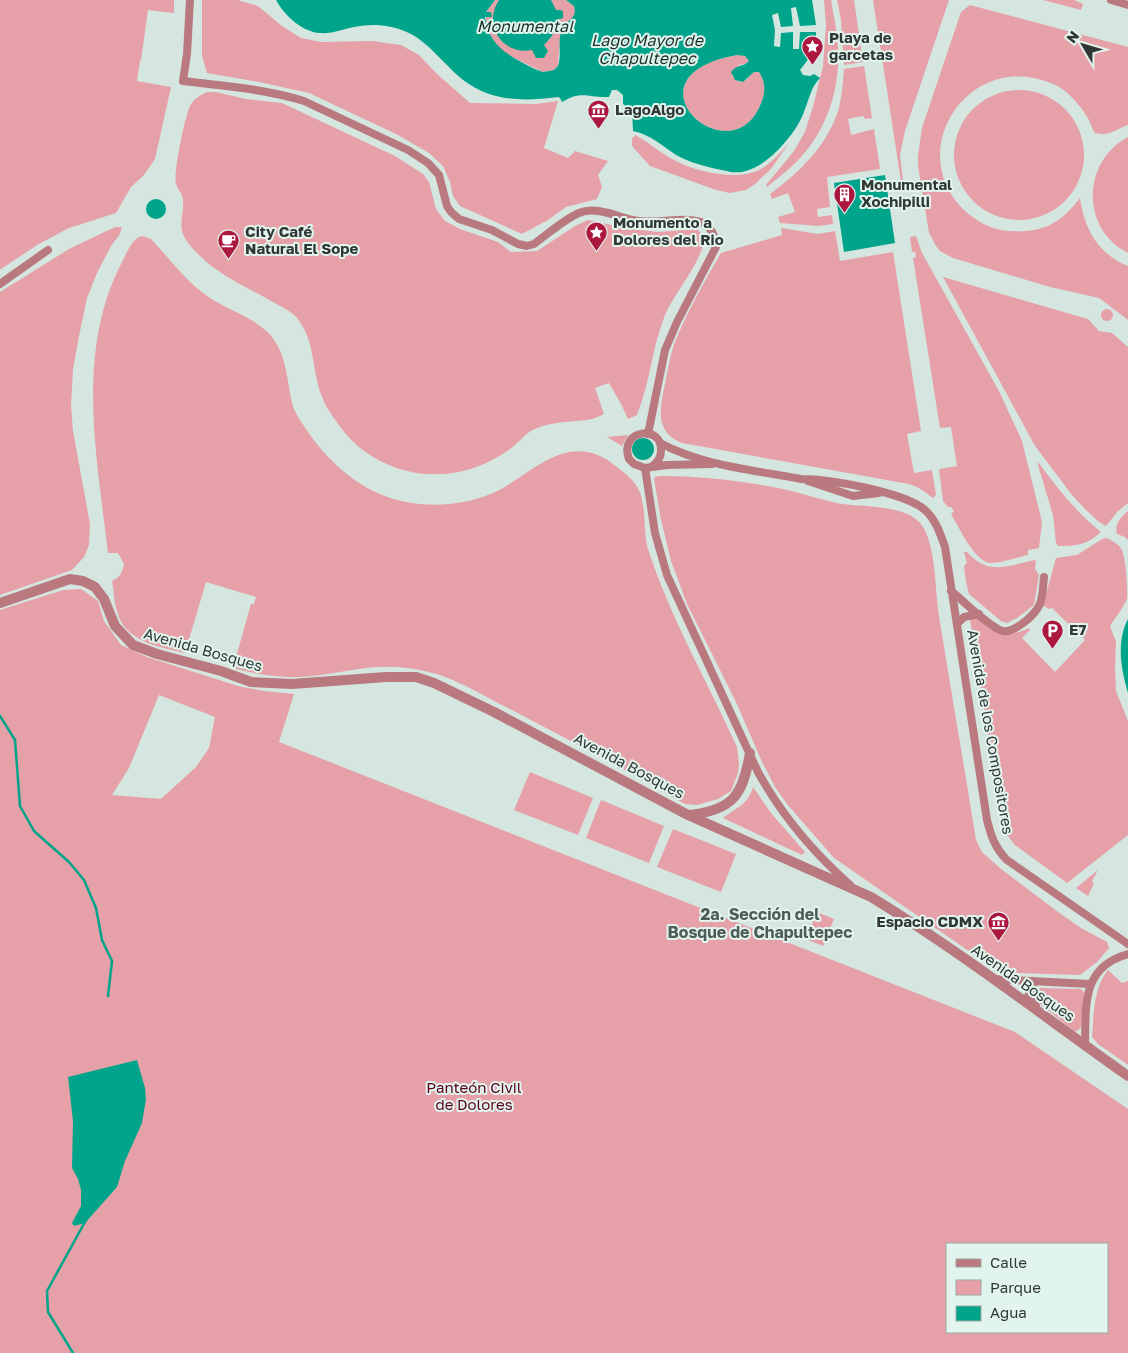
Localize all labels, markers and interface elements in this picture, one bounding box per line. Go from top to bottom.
water label: Monumental [477,16,574,36]
north arrow [1058,20,1108,70]
text: N [1062,27,1082,46]
place label: Playa de garcetas [829,28,893,63]
water label: Lago Mayor de Chapultepec [591,30,705,68]
place icon: Playa de garcetas [801,35,825,66]
museum icon: LagoAlgo [587,98,611,129]
place label: LagoAlgo [615,100,684,118]
place label: Monumental Xochipilli [861,175,952,210]
building icon: Monumental Xochipilli [833,182,857,213]
place label: Monumento a Dolores del Rio [613,213,724,248]
place icon: Monumento a Dolores del Rio [585,220,609,251]
place label: City Café Natural El Sope [245,222,359,257]
cafe icon: City Café Natural El Sope [217,229,241,260]
parking icon: E7 [1041,618,1065,649]
place label: E7 [1069,620,1087,638]
street label: Avenida Bosques [142,623,265,675]
street label: Avenida de los Compositores [964,628,1018,836]
street label: Avenida Bosques [571,728,688,802]
district label: 2a. Sección del Bosque de Chapultepec [668,904,852,942]
museum icon: Espacio CDMX [987,910,1011,941]
place label: Espacio CDMX [876,912,983,930]
street label: Avenida Bosques [968,940,1079,1025]
park label: Panteón Civil de Dolores [426,1078,522,1113]
legend [946,1243,1108,1333]
text: Calle [990,1253,1027,1271]
text: Parque [990,1278,1041,1296]
text: Agua [990,1303,1027,1321]

